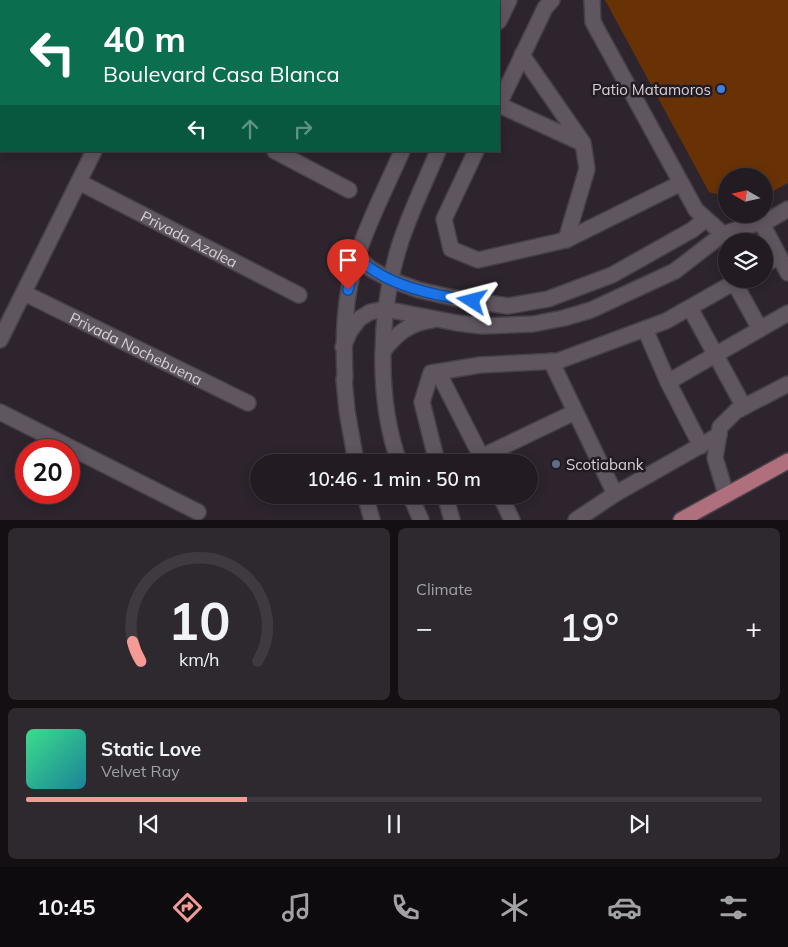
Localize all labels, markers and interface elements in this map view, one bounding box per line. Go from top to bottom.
text: 40 m [103,17,186,61]
icon: left [20,20,85,85]
text: Boulevard Casa Blanca [103,60,340,88]
place label: Patio Matamoros [592,80,711,99]
marker: Patio Matamoros [715,83,727,95]
icon: left [183,115,211,143]
icon: ahead [236,115,264,143]
icon: right [289,115,317,143]
north arrow [718,168,772,222]
map controls [718,168,773,288]
street label: Privada Azalea [138,206,241,271]
button: layers [718,233,773,288]
pin [327,239,369,290]
icon: arrive [334,246,362,274]
position arrow [445,274,497,326]
street label: Privada Nochebuena [67,308,206,389]
speed limit sign: 20 [15,439,80,504]
place label: Scotiabank [566,455,644,474]
marker: Scotiabank [550,458,562,470]
text: 10:46 · 1 min · 50 m [307,467,481,491]
text: Climate [416,579,472,599]
text: 10 [168,588,230,653]
text: 19° [559,603,619,651]
text: − [416,610,433,645]
text: + [745,610,762,645]
text: km/h [179,648,219,670]
text: Static Love [101,737,201,761]
text: Velvet Ray [101,761,180,781]
icon: previous [135,810,163,838]
icon: pause [380,810,408,838]
icon: next [625,810,653,838]
icon: directions [170,890,205,925]
icon: music [279,890,314,925]
icon: phone [388,890,423,925]
icon: climate [497,890,532,925]
icon: car [607,890,642,925]
icon: filters [716,890,751,925]
text: 10:45 [37,893,95,921]

